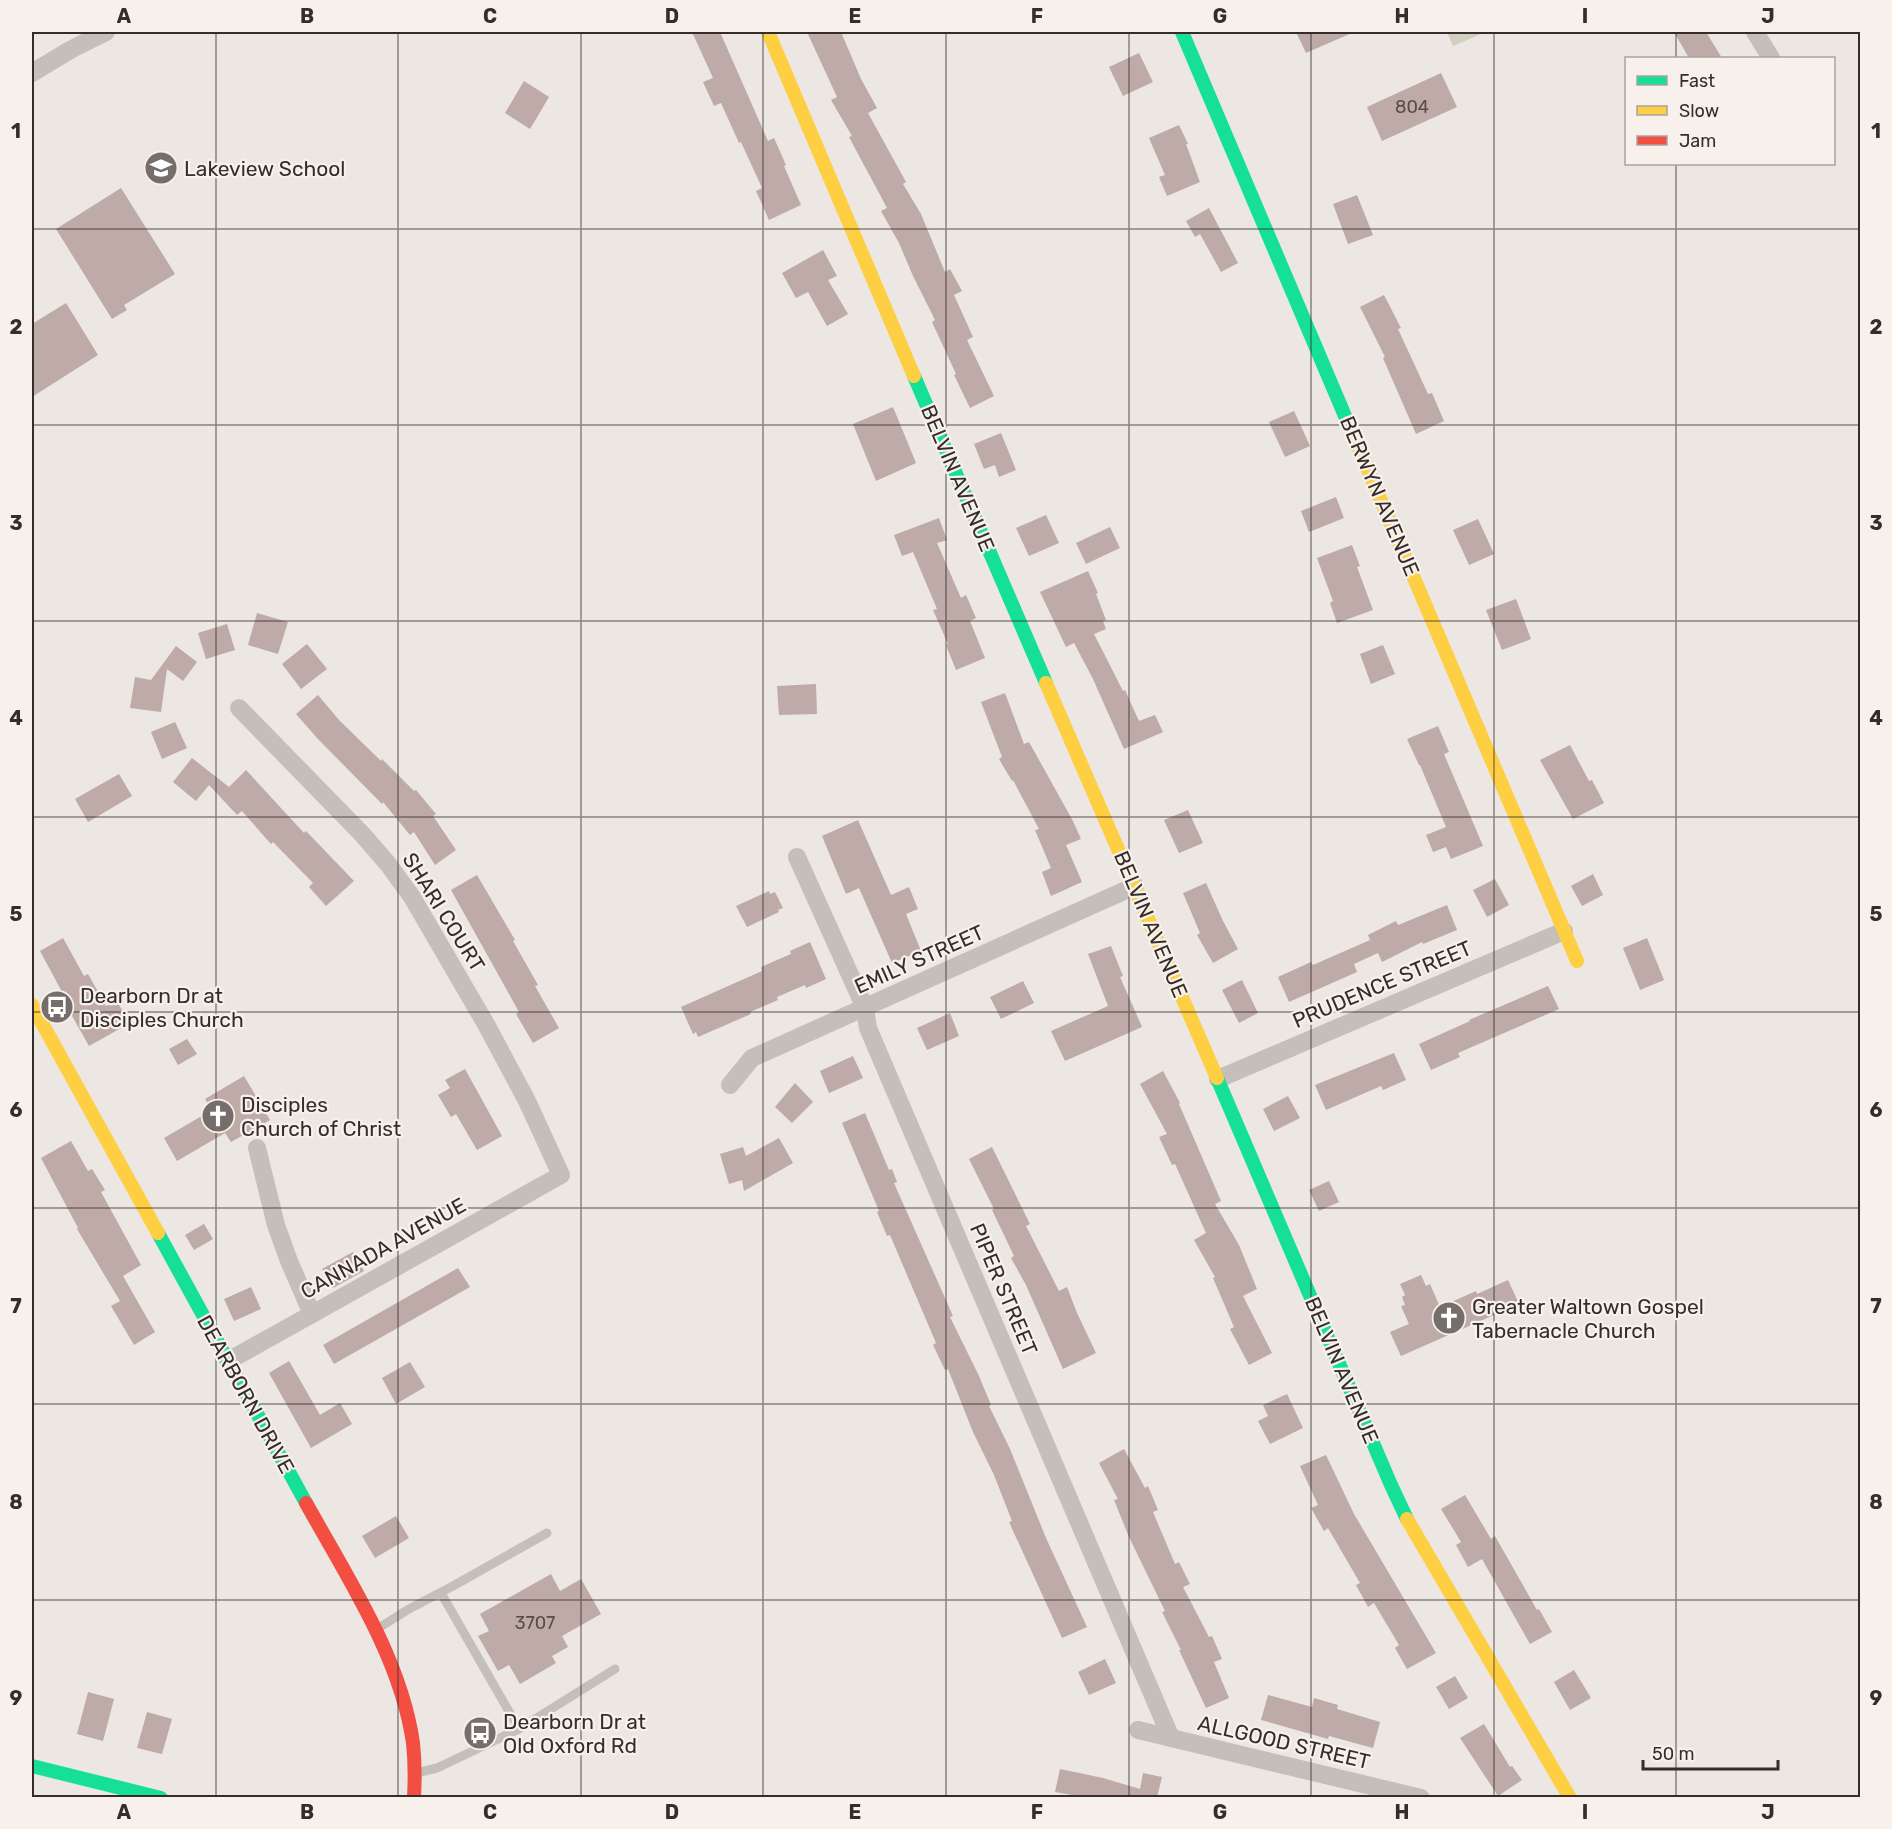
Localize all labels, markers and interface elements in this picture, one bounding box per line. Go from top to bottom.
text: A [117,4,132,28]
text: B [300,4,314,28]
text: C [483,4,497,28]
text: D [665,4,679,28]
text: E [849,4,861,28]
text: F [1031,4,1043,28]
text: G [1213,4,1227,28]
text: H [1395,4,1409,28]
text: I [1582,4,1588,28]
text: J [1761,4,1775,28]
legend [1625,57,1835,165]
text: Fast [1679,70,1715,92]
house number: 804 [1395,96,1429,118]
text: Slow [1679,100,1719,122]
text: 1 [11,119,21,143]
text: 1 [1871,119,1881,143]
text: Jam [1679,130,1716,152]
school or university icon: Lakeview School [143,150,179,186]
place label: Lakeview School [184,156,345,181]
text: 2 [10,315,23,339]
text: 2 [1870,315,1883,339]
street label: BELVIN AVENUE [916,401,1000,555]
street label: BERWYN AVENUE [1335,412,1425,580]
text: 3 [9,511,23,535]
text: 3 [1869,511,1883,535]
text: 4 [9,706,23,730]
text: 4 [1869,706,1883,730]
street label: BELVIN AVENUE [1109,847,1193,1001]
street label: SHARI COURT [398,848,490,976]
text: 5 [10,902,23,926]
text: 5 [1870,902,1883,926]
street label: EMILY STREET [850,919,988,999]
street label: PRUDENCE STREET [1289,935,1475,1033]
place label: Dearborn Dr at Disciples Church [80,983,244,1032]
bus stop icon: Dearborn Dr at Disciples Church [39,989,75,1025]
place label: Disciples Church of Christ [241,1092,401,1141]
text: 6 [9,1098,23,1122]
church icon: Disciples Church of Christ [200,1098,236,1134]
text: 6 [1869,1098,1883,1122]
street label: CANNADA AVENUE [296,1192,470,1304]
street label: PIPER STREET [965,1219,1043,1359]
street label: BELVIN AVENUE [1300,1293,1384,1447]
text: 7 [10,1294,22,1318]
place label: Greater Waltown Gospel Tabernacle Church [1472,1294,1704,1343]
text: 7 [1870,1294,1882,1318]
church icon: Greater Waltown Gospel Tabernacle Church [1431,1300,1467,1336]
street label: DEARBORN DRIVE [192,1310,300,1478]
text: 8 [9,1490,23,1514]
text: 8 [1869,1490,1883,1514]
house number: 3707 [515,1612,555,1634]
text: 9 [10,1686,23,1710]
text: 9 [1870,1686,1883,1710]
place label: Dearborn Dr at Old Oxford Rd [503,1709,646,1758]
street label: ALLGOOD STREET [1195,1710,1373,1774]
bus stop icon: Dearborn Dr at Old Oxford Rd [462,1715,498,1751]
scale bar [1643,1733,1778,1771]
text: 50 m [1652,1743,1695,1765]
text: A [117,1800,132,1824]
text: B [300,1800,314,1824]
text: C [483,1800,497,1824]
text: D [665,1800,679,1824]
text: E [849,1800,861,1824]
text: F [1031,1800,1043,1824]
text: G [1213,1800,1227,1824]
text: H [1395,1800,1409,1824]
text: I [1582,1800,1588,1824]
text: J [1761,1800,1775,1824]

